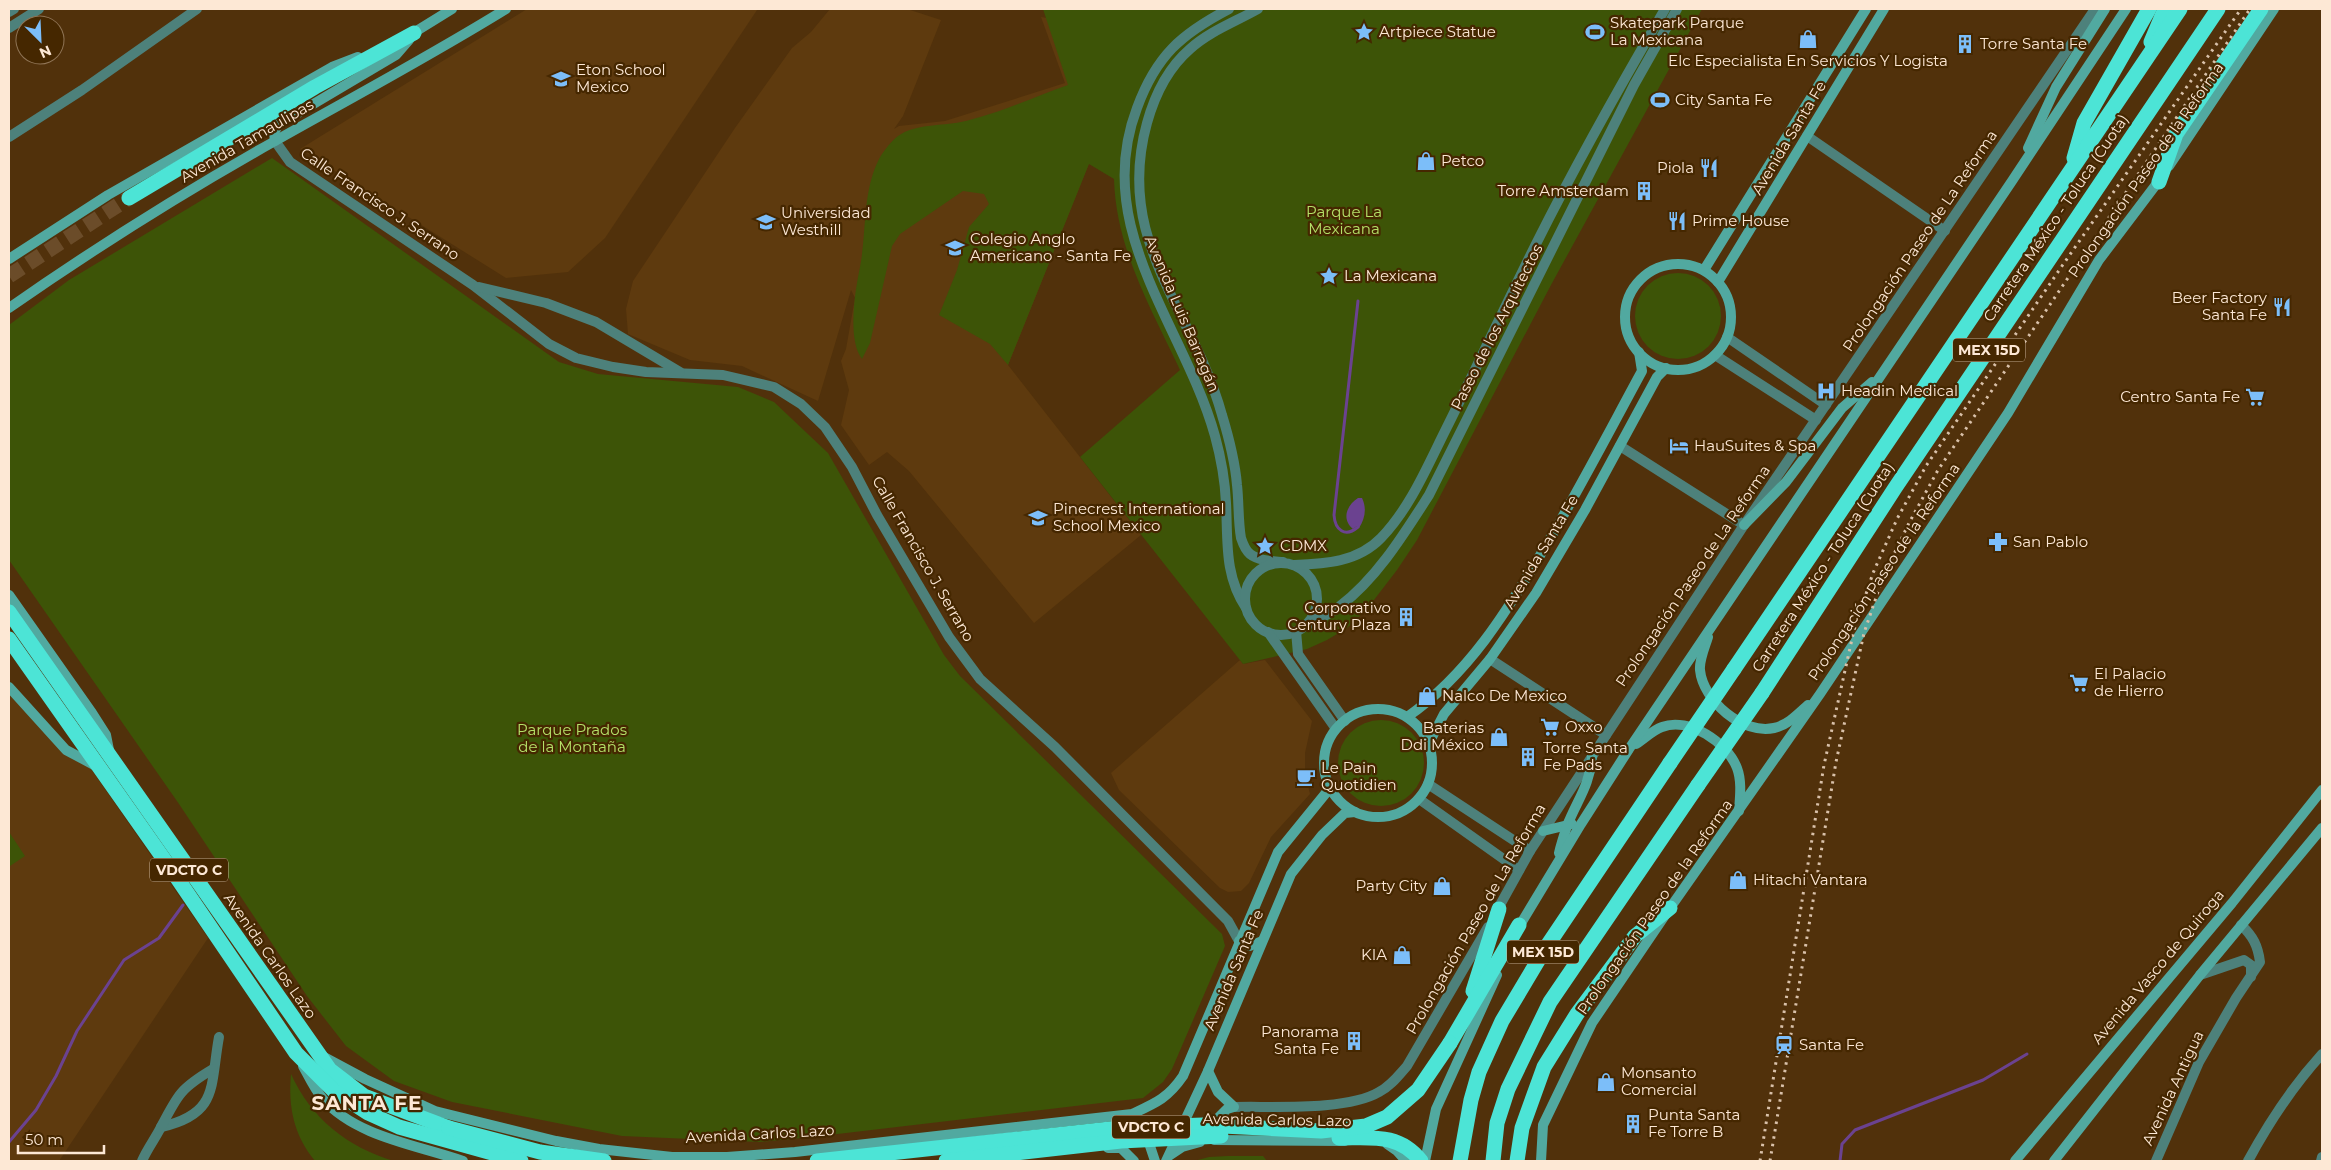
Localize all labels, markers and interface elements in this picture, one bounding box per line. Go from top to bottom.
place label: Skatepark Parque La Mexicana [1610,13,1744,49]
north arrow [15,15,65,65]
place icon: Artpiece Statue [1353,21,1375,43]
sports icon: Skatepark Parque La Mexicana [1584,21,1606,43]
place label: Artpiece Statue [1379,22,1496,41]
shop icon: Elc Especialista En Servicios Y Logista [1797,28,1819,50]
building icon: Torre Santa Fe [1954,33,1976,55]
place label: Torre Santa Fe [1980,34,2087,53]
text: N [36,41,54,62]
place label: Elc Especialista En Servicios Y Logista [1668,51,1948,70]
street label: Prolongación Paseo de la Reforma [2064,59,2227,281]
place label: Eton School Mexico [576,60,666,96]
school or university icon: Eton School Mexico [550,68,572,90]
street label: Avenida Santa Fe [1747,77,1830,198]
sports icon: City Santa Fe [1649,89,1671,111]
place label: City Santa Fe [1675,90,1772,109]
street label: Avenida Tamaulipas [177,95,317,186]
street label: Carretera México - Toluca (Cuota) [1979,110,2132,325]
street label: Prolongación Paseo de La Reforma [1838,126,2001,355]
street label: Calle Francisco J. Serrano [297,143,464,264]
shop icon: Petco [1415,150,1437,172]
place label: Petco [1441,151,1484,170]
restaurant icon: Piola [1698,157,1720,179]
place label: Piola [1657,158,1694,177]
building icon: Torre Amsterdam [1633,180,1655,202]
place label: Torre Amsterdam [1497,181,1629,200]
park label: Parque La Mexicana [1306,202,1382,238]
place label: Universidad Westhill [781,203,871,239]
restaurant icon: Prime House [1666,210,1688,232]
school or university icon: Universidad Westhill [755,211,777,233]
place label: Prime House [1692,211,1789,230]
place label: Colegio Anglo Americano - Santa Fe [970,229,1131,265]
street label: Avenida Luis Barragán [1141,233,1224,395]
school or university icon: Colegio Anglo Americano - Santa Fe [944,237,966,259]
street label: Paseo de los Arquitectos [1446,241,1547,413]
place icon: La Mexicana [1318,265,1340,287]
place label: La Mexicana [1344,266,1437,285]
place label: Beer Factory Santa Fe [2172,288,2268,324]
restaurant icon: Beer Factory Santa Fe [2271,296,2293,318]
road number: MEX 15D [1953,338,2025,362]
hospital icon: Headin Medical [1815,380,1837,402]
place label: Headin Medical [1841,381,1958,400]
supermarket icon: Centro Santa Fe [2244,386,2266,408]
place label: Centro Santa Fe [2120,387,2240,406]
hotel icon: HauSuites & Spa [1668,435,1690,457]
place label: HauSuites & Spa [1694,436,1816,455]
street label: Carretera México - Toluca (Cuota) [1747,458,1898,675]
street label: Prolongación Paseo de la Reforma [1804,459,1964,684]
street label: Prolongación Paseo de La Reforma [1611,461,1774,690]
street label: Calle Francisco J. Serrano [868,473,979,645]
street label: Avenida Santa Fe [1499,491,1582,612]
place label: Pinecrest International School Mexico [1053,499,1225,535]
school or university icon: Pinecrest International School Mexico [1027,507,1049,529]
pharmacy icon: San Pablo [1987,531,2009,553]
place label: San Pablo [2013,532,2088,551]
place icon: CDMX [1254,535,1276,557]
place label: CDMX [1280,536,1327,555]
place label: Corporativo Century Plaza [1287,598,1391,634]
building icon: Corporativo Century Plaza [1395,606,1417,628]
place label: El Palacio de Hierro [2094,664,2166,700]
supermarket icon: El Palacio de Hierro [2068,672,2090,694]
shop icon: Nalco De Mexico [1416,685,1438,707]
place label: Nalco De Mexico [1442,686,1567,705]
supermarket icon: Oxxo [1539,716,1561,738]
place label: Oxxo [1565,717,1603,736]
place label: Baterias Ddi México [1401,718,1484,754]
park label: Parque Prados de la Montaña [517,720,627,756]
shop icon: Baterias Ddi México [1488,726,1510,748]
place label: Torre Santa Fe Pads [1543,738,1628,774]
building icon: Torre Santa Fe Pads [1517,746,1539,768]
place label: Le Pain Quotidien [1321,758,1397,794]
cafe icon: Le Pain Quotidien [1295,766,1317,788]
street label: Prolongación Paseo de la Reforma [1573,796,1736,1018]
street label: Prolongación Paseo de La Reforma [1402,800,1550,1037]
road number: VDCTO C [150,858,228,882]
shop icon: Hitachi Vantara [1727,869,1749,891]
place label: Hitachi Vantara [1753,870,1868,889]
shop icon: Party City [1431,875,1453,897]
place label: Party City [1356,876,1428,895]
street label: Avenida Vasco de Quiroga [2087,885,2228,1048]
street label: Avenida Carlos Lazo [220,889,321,1022]
street label: Avenida Santa Fe [1199,906,1268,1033]
road number: MEX 15D [1507,940,1579,964]
shop icon: KIA [1391,944,1413,966]
place label: KIA [1361,945,1387,964]
place label: Panorama Santa Fe [1261,1022,1339,1058]
street label: Avenida Antigua [2138,1027,2208,1148]
building icon: Panorama Santa Fe [1343,1030,1365,1052]
station icon: Santa Fe [1773,1034,1795,1056]
place label: Santa Fe [1799,1035,1864,1054]
place label: Monsanto Comercial [1621,1063,1697,1099]
shop icon: Monsanto Comercial [1595,1071,1617,1093]
district label: SANTA FE [311,1091,423,1115]
place label: Punta Santa Fe Torre B [1648,1105,1740,1141]
street label: Avenida Carlos Lazo [1202,1109,1352,1130]
building icon: Punta Santa Fe Torre B [1622,1113,1644,1135]
road number: VDCTO C [1112,1116,1190,1138]
street label: Avenida Carlos Lazo [685,1120,835,1147]
scale bar [18,1122,104,1154]
text: 50 m [25,1130,63,1149]

